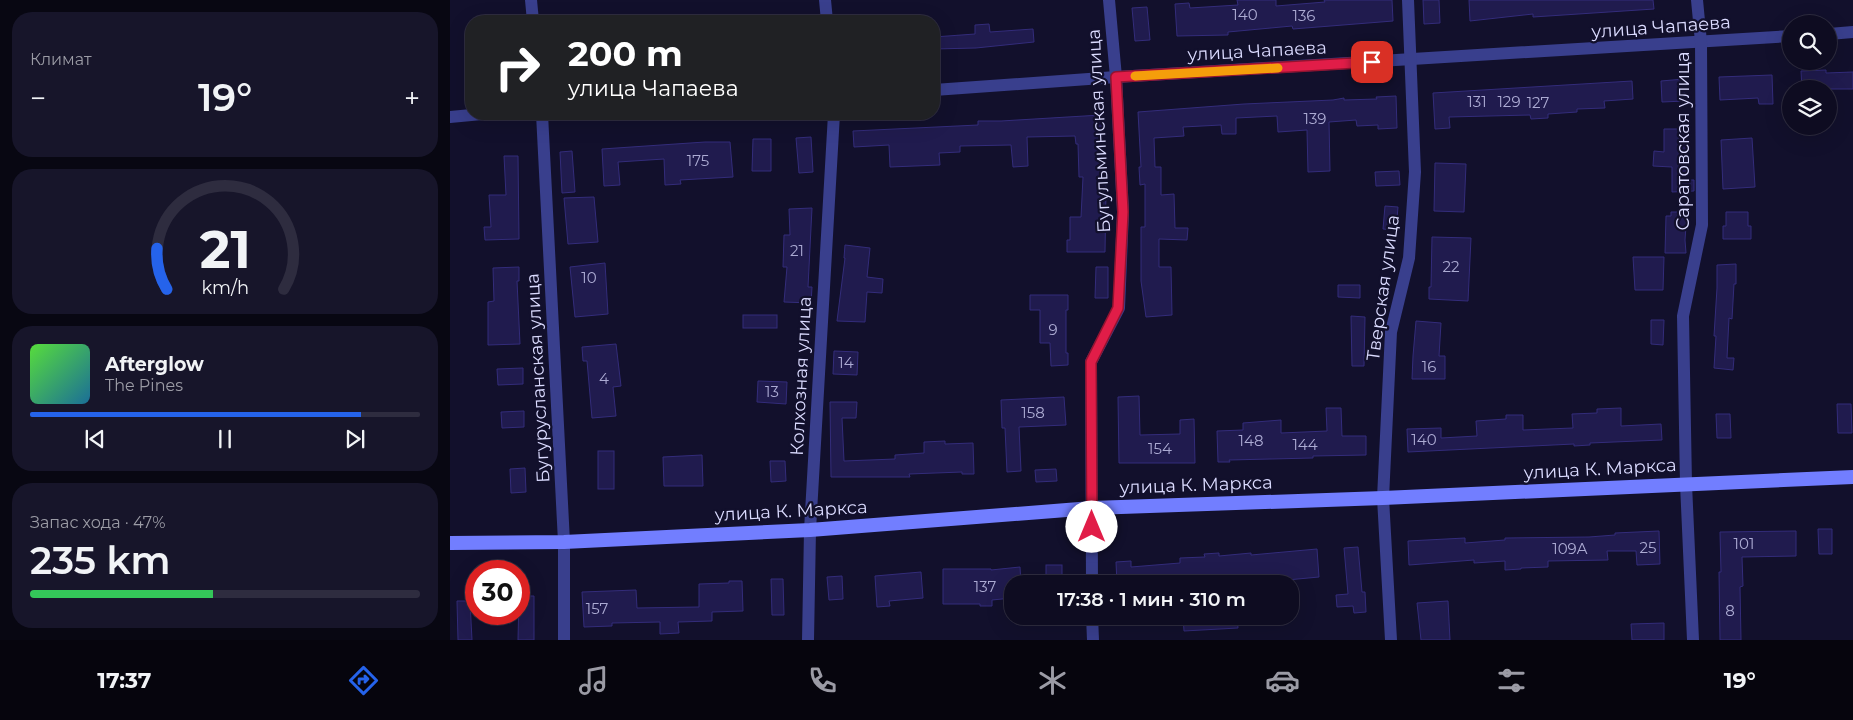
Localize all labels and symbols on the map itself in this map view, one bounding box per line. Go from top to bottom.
house number: 140 [1232,5,1258,24]
house number: 136 [1292,6,1316,25]
street label: улица Чапаева [1590,11,1731,43]
street label: Бугульминская улица [1083,29,1115,233]
street label: улица Чапаева [1186,36,1327,66]
pin [1351,41,1393,83]
street label: Саратовская улица [1672,51,1694,231]
house number: 131 [1467,92,1487,111]
house number: 129 [1497,92,1521,111]
house number: 127 [1527,93,1550,112]
house number: 139 [1303,109,1327,128]
house number: 175 [687,151,709,170]
street label: Тверская улица [1362,213,1404,363]
house number: 21 [790,241,804,260]
house number: 22 [1442,257,1460,276]
house number: 10 [581,268,597,287]
street label: Бугурусланская улица [522,273,554,483]
street label: Колхозная улица [786,296,816,456]
house number: 9 [1048,320,1058,339]
house number: 14 [838,353,854,372]
house number: 16 [1422,357,1436,376]
house number: 4 [599,369,609,388]
house number: 13 [765,382,779,401]
house number: 158 [1021,403,1045,422]
house number: 140 [1411,430,1437,449]
house number: 148 [1238,431,1264,450]
house number: 144 [1292,435,1318,454]
house number: 154 [1148,439,1172,458]
street label: улица К. Маркса [1522,454,1677,484]
street label: улица К. Маркса [1118,471,1273,499]
street label: улица К. Маркса [713,496,868,526]
position arrow [1065,500,1117,552]
house number: 101 [1734,534,1754,553]
house number: 25 [1639,538,1657,557]
house number: 109А [1552,539,1588,558]
speed limit sign: 30 [465,560,530,625]
house number: 137 [974,577,996,596]
house number: 157 [586,599,608,618]
house number: 8 [1725,601,1735,620]

